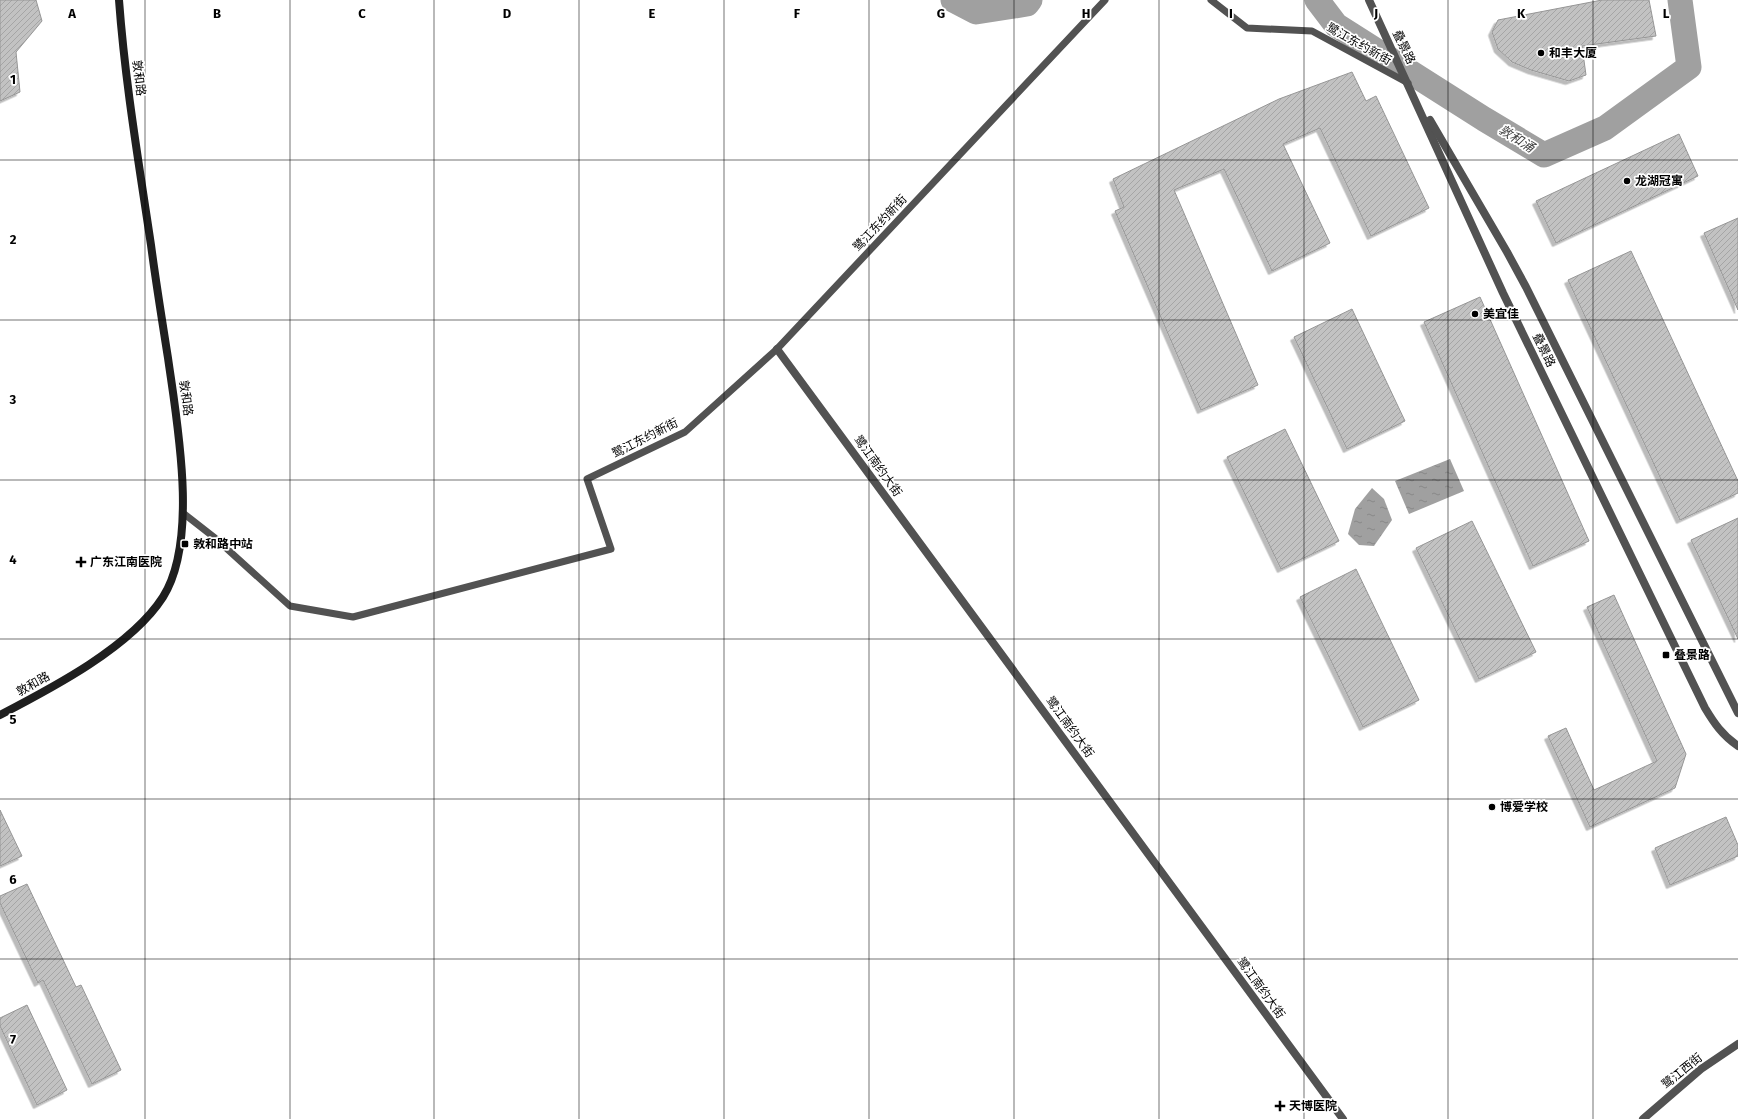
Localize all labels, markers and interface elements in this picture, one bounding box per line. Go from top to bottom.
text: A [67,6,76,21]
text: B [213,6,221,21]
text: C [358,6,366,21]
text: D [503,6,512,21]
text: E [649,6,656,21]
text: F [794,6,801,21]
text: G [937,6,945,21]
text: H [1082,6,1090,21]
text: I [1229,6,1233,21]
text: J [1373,6,1378,21]
text: K [1517,6,1526,21]
text: L [1663,6,1670,21]
street label: 鹭江东约新街 [1324,20,1394,68]
street label: 叠景路 [1390,28,1418,66]
place label: 和丰大厦 [1549,46,1597,60]
marker: 和丰大厦 [1536,48,1546,58]
street label: 敦和路 [130,59,148,97]
text: 1 [10,72,16,87]
water label: 敦和涌 [1496,122,1539,156]
place label: 龙湖冠寓 [1635,174,1683,188]
marker: 龙湖冠寓 [1622,176,1632,186]
street label: 鹭江东约新街 [850,192,910,254]
text: 2 [10,232,17,247]
place label: 美宜佳 [1483,307,1519,321]
marker: 美宜佳 [1470,309,1480,319]
street label: 叠景路 [1530,331,1558,369]
street label: 敦和路 [177,379,195,417]
text: 3 [9,392,17,407]
street label: 鹭江东约新街 [610,415,680,461]
street label: 鹭江南约大街 [851,433,905,499]
place label: 敦和路中站 [193,537,253,551]
marker: 敦和路中站 [180,539,190,549]
text: 4 [9,552,17,567]
place label: 广东江南医院 [90,555,162,569]
marker: 广东江南医院 [75,556,87,568]
place label: 叠景路 [1674,648,1710,662]
marker: 叠景路 [1661,650,1671,660]
street label: 敦和路 [14,669,52,699]
street label: 鹭江南约大街 [1043,694,1097,760]
text: 5 [10,712,17,727]
place label: 博爱学校 [1500,800,1548,814]
marker: 博爱学校 [1487,802,1497,812]
text: 6 [9,872,17,887]
street label: 鹭江南约大街 [1234,955,1288,1021]
text: 7 [10,1032,16,1047]
street label: 鹭江西街 [1659,1050,1705,1092]
place label: 天博医院 [1289,1099,1337,1113]
marker: 天博医院 [1274,1100,1286,1112]

